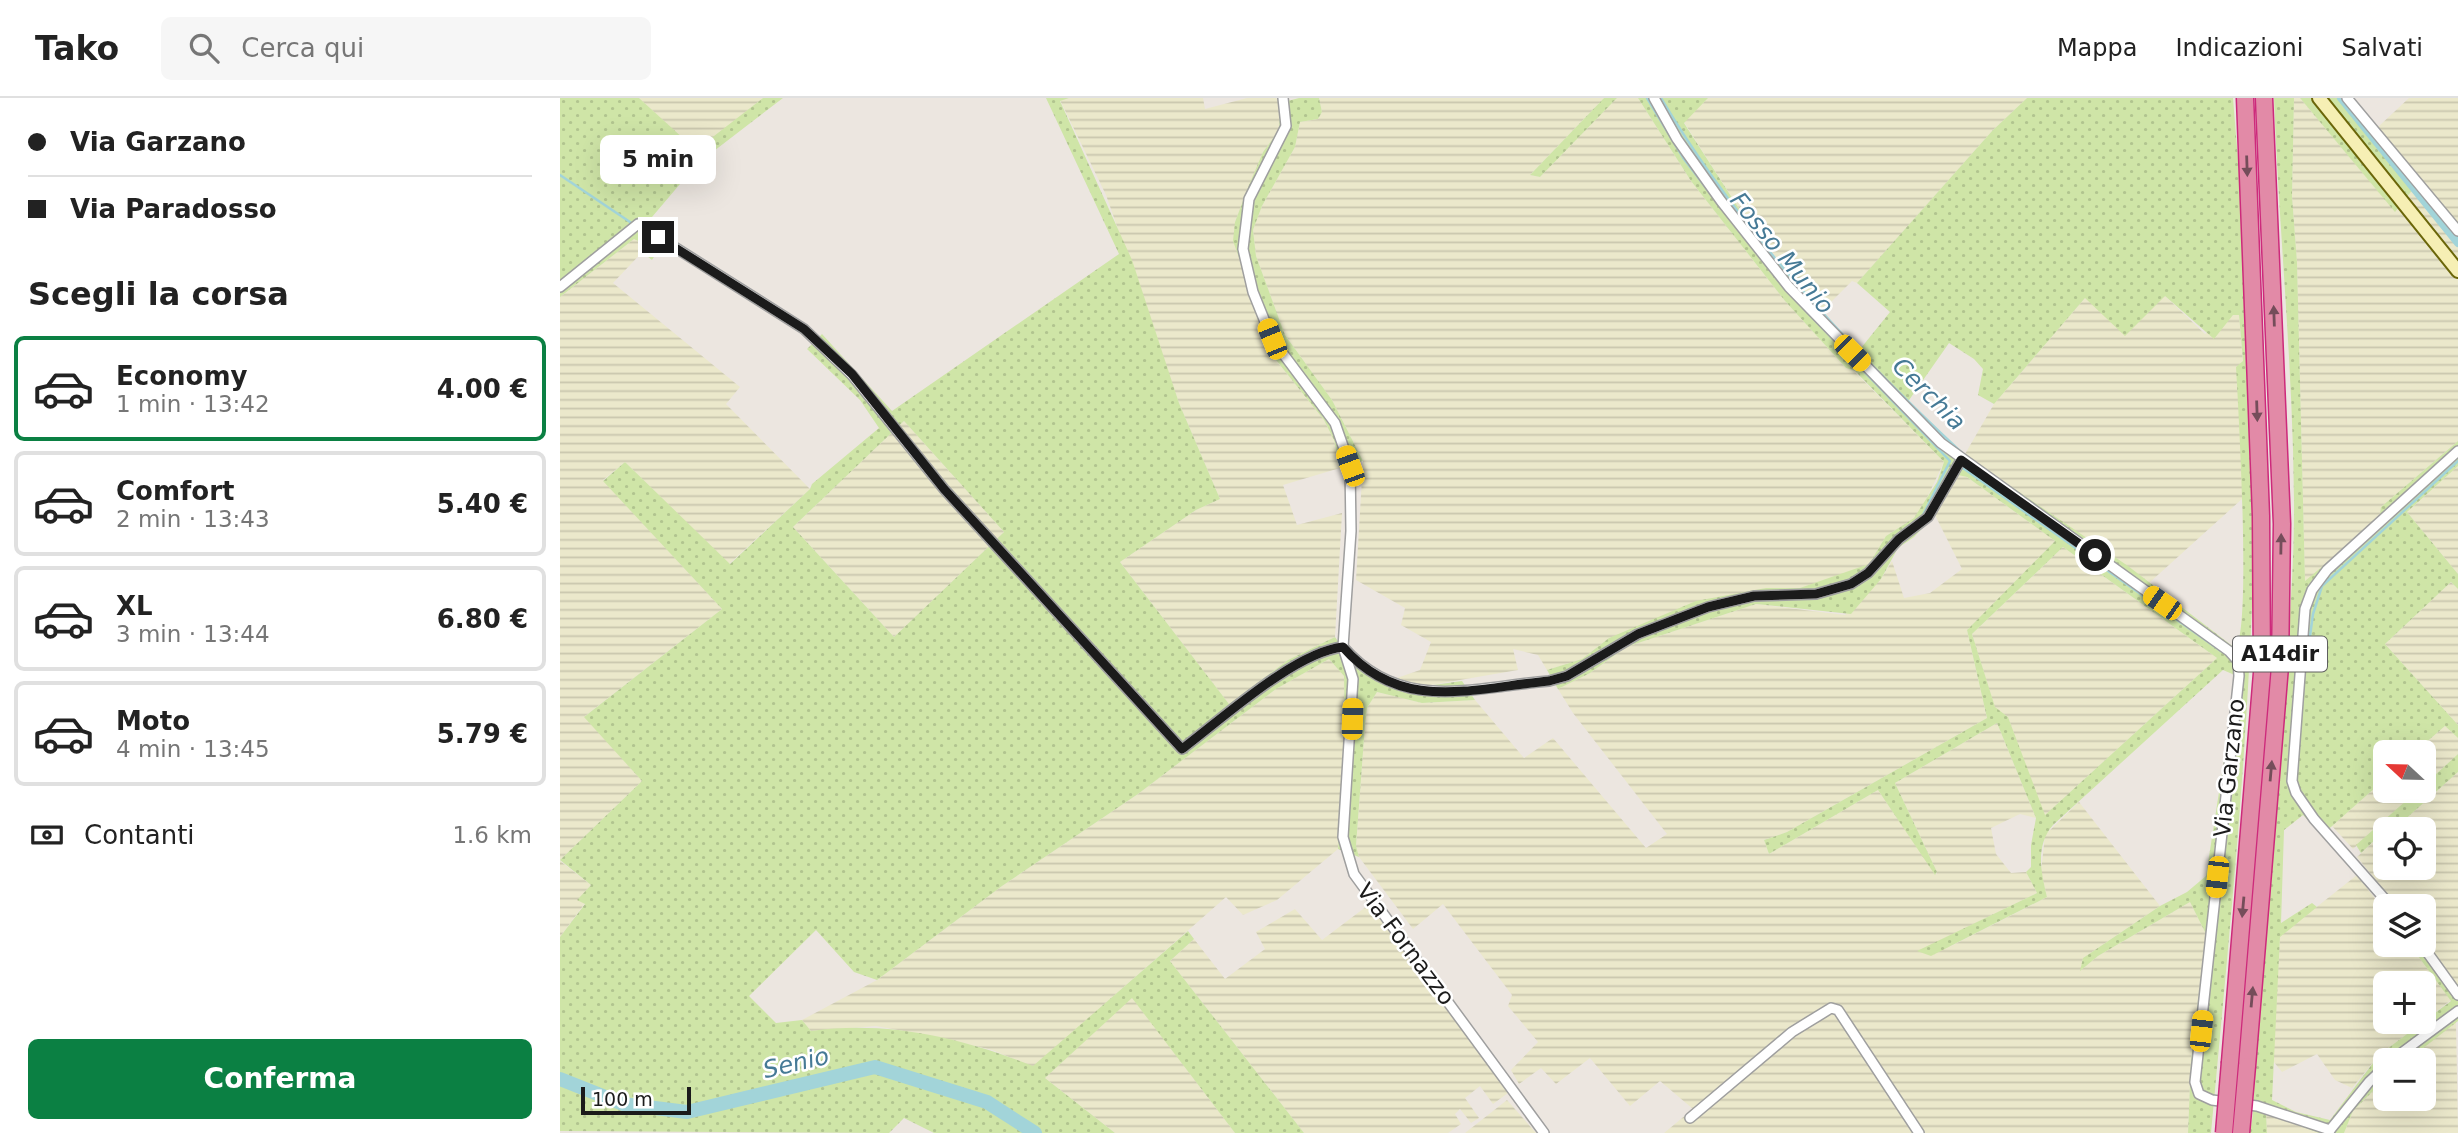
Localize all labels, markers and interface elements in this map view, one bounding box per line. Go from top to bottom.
search box [161,17,651,80]
text: Tako [35,29,119,68]
icon: search [185,29,223,67]
text: Cerca qui [241,33,364,63]
text: Mappa [2057,34,2137,62]
text: Indicazioni [2175,34,2303,62]
text: Salvati [2341,34,2423,62]
text: Via Garzano [70,127,246,157]
callout: 5 min [600,136,716,184]
text: 5 min [622,146,694,172]
one-way arrow [2241,155,2252,177]
water label: Fosso Munio [1724,187,1840,319]
text: Via Paradosso [70,194,277,224]
route end [642,221,674,253]
text: Scegli la corsa [28,275,289,313]
one-way arrow [2268,305,2279,327]
car [1255,316,1290,362]
car [1830,331,1875,375]
water label: Cerchia [1887,352,1971,436]
icon: car [32,357,95,420]
text: Economy [116,361,247,391]
text: 4.00 € [437,374,528,404]
text: 1 min · 13:42 [116,391,270,417]
one-way arrow [2251,400,2262,422]
car [1333,443,1368,489]
icon: car [32,472,95,535]
text: Comfort [116,476,234,506]
text: 5.40 € [437,489,528,519]
text: 2 min · 13:43 [116,506,270,532]
one-way arrow [2276,532,2287,554]
route start [2079,539,2111,571]
car [2139,582,2186,624]
icon: car [32,587,95,650]
text: XL [116,591,153,621]
text: 6.80 € [437,604,528,634]
text: 3 min · 13:44 [116,621,270,647]
road number: A14dir [2233,636,2327,672]
street label: Via Garzano [2209,697,2249,839]
car [1341,698,1364,740]
icon: car [32,702,95,765]
text: Moto [116,706,190,736]
text: 5.79 € [437,719,528,749]
text: 4 min · 13:45 [116,736,270,762]
north arrow [2373,740,2436,803]
map controls [2373,740,2436,1111]
one-way arrow [2266,760,2277,782]
icon: cash [28,816,66,854]
button: locate [2373,817,2436,880]
text: Contanti [84,820,195,850]
text: 1.6 km [452,822,532,848]
car [2205,855,2230,899]
street label: Via Fornazzo [1352,878,1460,1010]
button: layers [2373,894,2436,957]
one-way arrow [2237,896,2248,918]
button: + [2373,971,2436,1034]
one-way arrow [2247,986,2258,1008]
car [2189,1009,2214,1053]
button: Conferma [28,1039,532,1119]
water label: Senio [760,1042,832,1084]
button: − [2373,1048,2436,1111]
scale bar [581,1084,691,1116]
text: 100 m [592,1088,653,1110]

